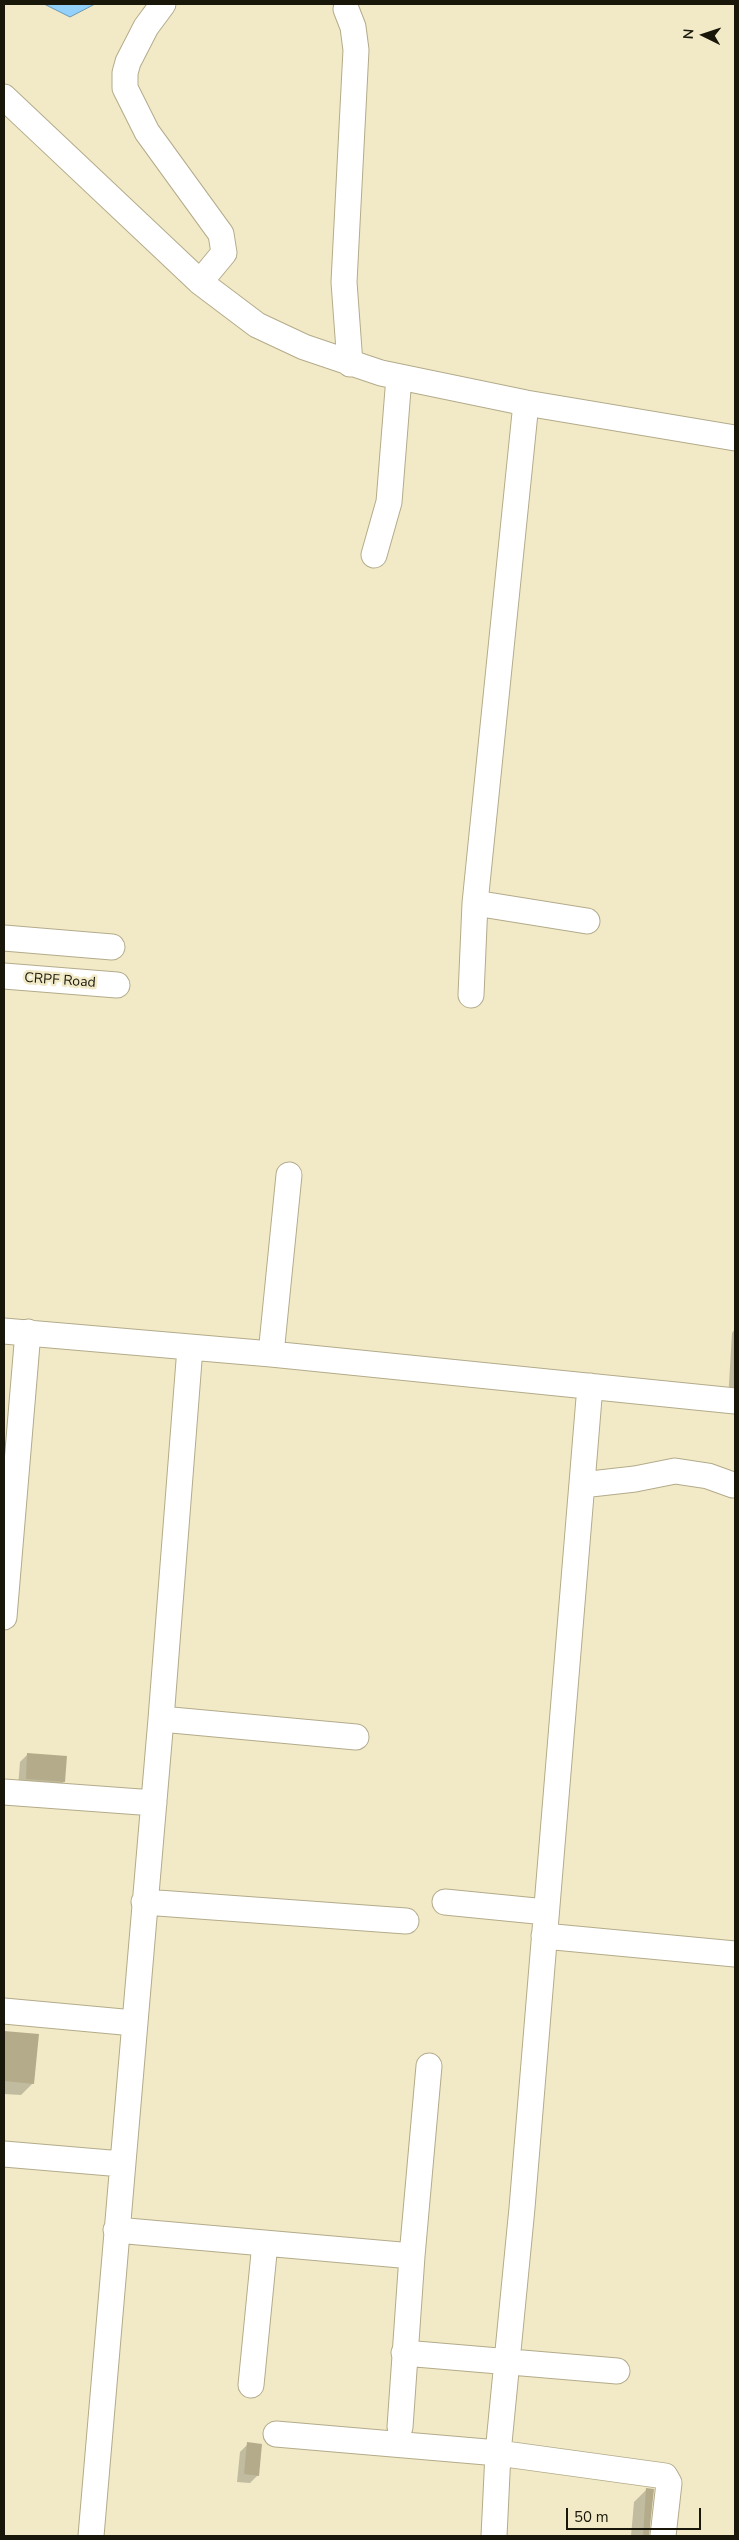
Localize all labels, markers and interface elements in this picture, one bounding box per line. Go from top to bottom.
north arrow [679,10,729,60]
text: N [679,28,698,40]
street label: CRPF Road [24,970,96,992]
scale bar [569,2498,704,2530]
text: 50 m [574,2507,609,2527]

